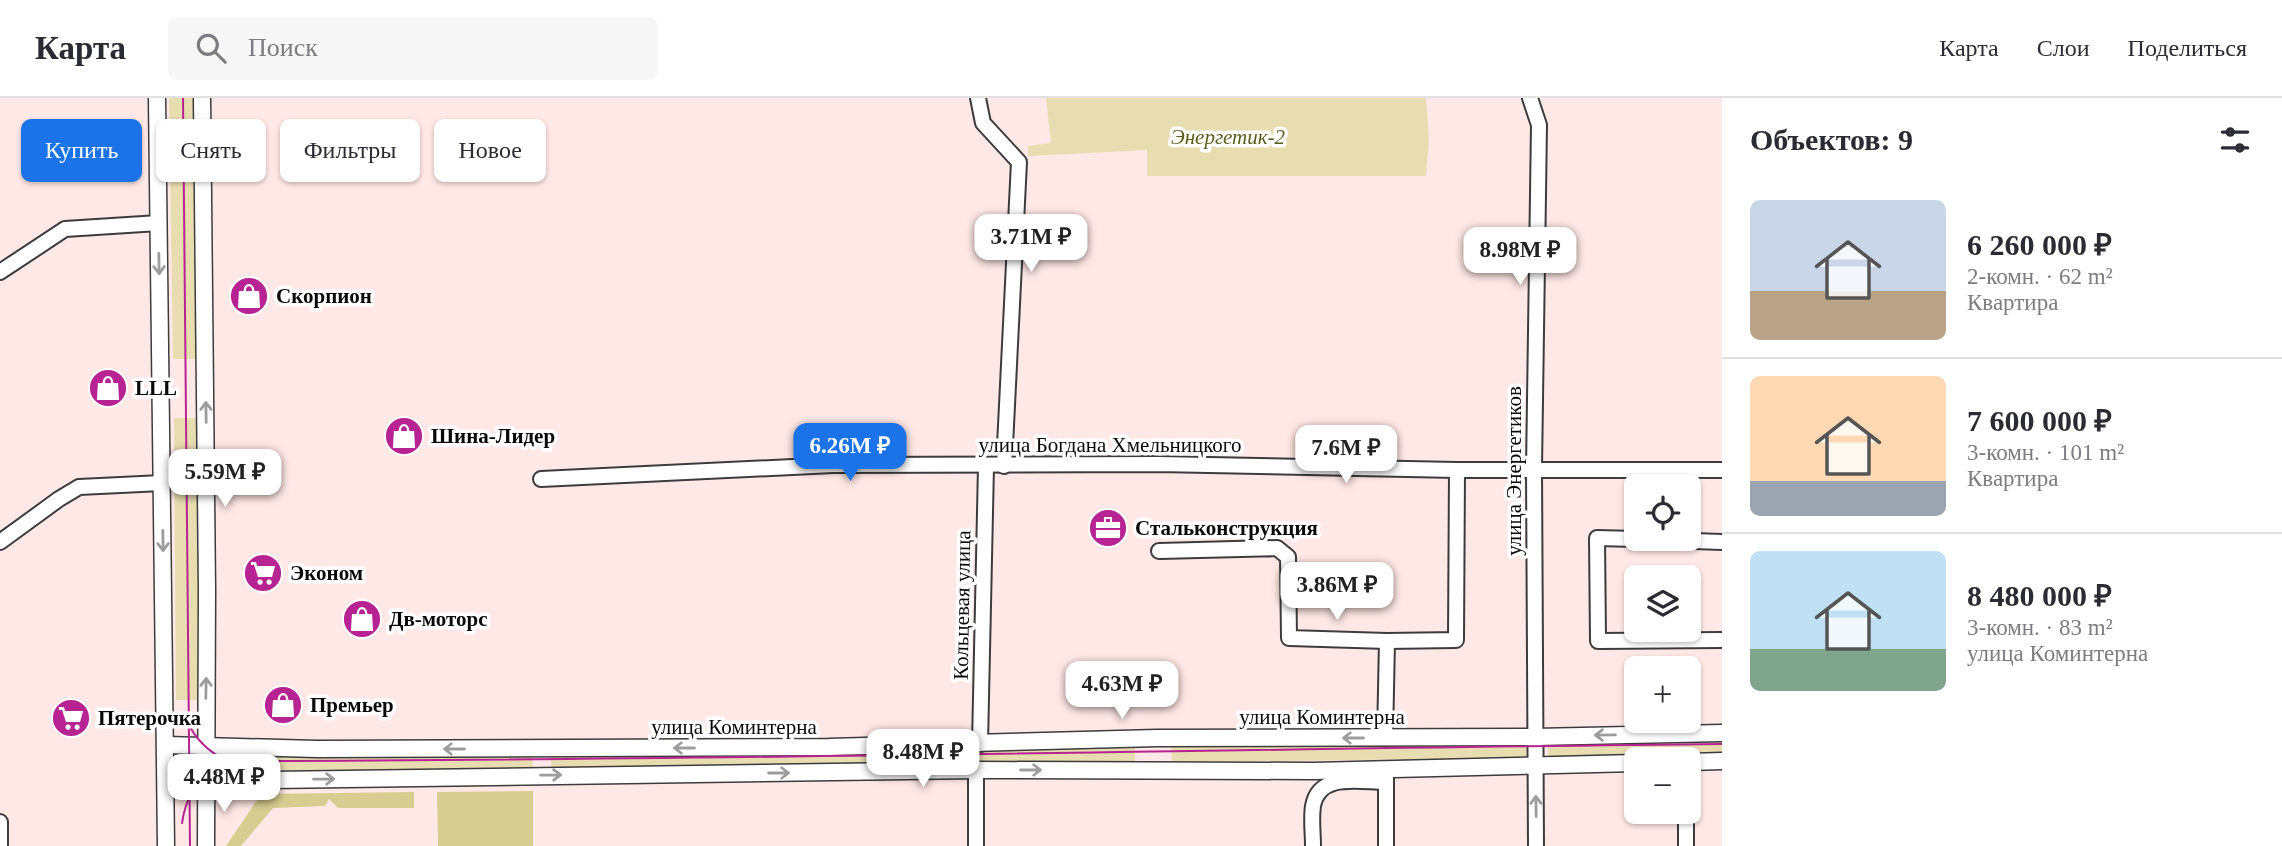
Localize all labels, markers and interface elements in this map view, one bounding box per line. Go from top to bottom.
search box [168,17,658,80]
icon: search [192,29,230,67]
text: Карта [35,30,126,66]
text: Поиск [248,33,318,62]
text: Карта [1939,35,1999,61]
text: Слои [2037,35,2090,61]
text: Поделиться [2128,35,2247,61]
chip: Купить [21,119,142,182]
chip: Снять [156,119,266,182]
chip: Фильтры [280,119,420,182]
chip: Новое [434,119,546,182]
icon: filters [2216,121,2254,159]
text: Объектов: 9 [1750,123,1913,156]
park label: Энергетик-2 [1171,125,1286,149]
pin: 3.71M ₽ [966,214,1096,274]
text: 3.71M ₽ [990,224,1072,249]
pin: 8.98M ₽ [1455,228,1585,287]
icon: home [1806,228,1890,312]
text: 6 260 000 ₽ [1967,228,2112,261]
text: 8.98M ₽ [1479,237,1561,262]
one-way arrow [152,252,166,275]
text: 2-комн. · 62 m² [1967,264,2113,289]
shop icon: Скорпион [228,275,270,317]
place label: Скорпион [276,284,372,308]
text: Квартира [1967,290,2058,315]
shop icon: LLL [87,367,129,409]
place label: LLL [135,376,177,400]
street label: улица Энергетиков [1502,386,1526,556]
one-way arrow [199,401,212,424]
icon: home [1806,404,1890,488]
text: 7 600 000 ₽ [1967,404,2112,437]
shop icon: Шина-Лидер [383,415,425,457]
place label: Шина-Лидер [431,424,555,448]
pin: 6.26M ₽ [785,424,915,483]
pin: 7.6M ₽ [1289,426,1403,485]
text: 6.26M ₽ [809,433,891,458]
street label: улица Богдана Хмельницкого [979,433,1241,457]
text: 7.6M ₽ [1311,435,1381,460]
text: 3-комн. · 101 m² [1967,440,2124,465]
pin: 5.59M ₽ [160,450,290,509]
text: 5.59M ₽ [184,459,266,484]
text: Квартира [1967,466,2058,491]
map controls [1624,474,1701,824]
button: locate [1624,474,1701,551]
office icon: Стальконструкция [1087,507,1129,549]
place label: Стальконструкция [1135,516,1318,540]
one-way arrow [156,529,170,552]
street label: Кольцевая улица [949,529,975,680]
supermarket icon: Эконом [242,552,284,594]
place label: Эконом [290,561,363,585]
pin: 3.86M ₽ [1272,562,1402,622]
button: layers [1624,565,1701,642]
text: 3.86M ₽ [1296,572,1378,597]
icon: home [1806,579,1890,663]
text: 8 480 000 ₽ [1967,579,2112,612]
shop icon: Дв-моторс [341,598,383,640]
place label: Дв-моторс [389,607,488,631]
text: 3-комн. · 83 m² [1967,615,2113,640]
text: улица Коминтерна [1967,641,2148,666]
button: + [1624,656,1701,733]
pin: 4.63M ₽ [1057,662,1187,721]
text: 4.63M ₽ [1081,671,1163,696]
one-way arrow [199,677,213,700]
shop icon: Премьер [262,684,304,726]
place label: Премьер [310,693,394,717]
supermarket icon: Пятерочка [50,697,92,739]
street label: улица Коминтерна [1239,705,1405,729]
place label: Пятерочка [98,706,202,730]
street label: улица Коминтерна [651,715,817,739]
one-way arrow [1594,729,1617,742]
pin: 8.48M ₽ [858,730,988,789]
one-way arrow [1342,731,1365,745]
text: 8.48M ₽ [882,739,964,764]
one-way arrow [673,741,696,755]
one-way arrow [443,742,466,756]
button: − [1624,747,1701,824]
pin: 4.48M ₽ [159,754,289,814]
one-way arrow [1019,763,1042,777]
text: 4.48M ₽ [183,764,265,789]
one-way arrow [767,766,790,780]
one-way arrow [539,768,562,782]
one-way arrow [312,772,335,786]
one-way arrow [1529,795,1543,818]

